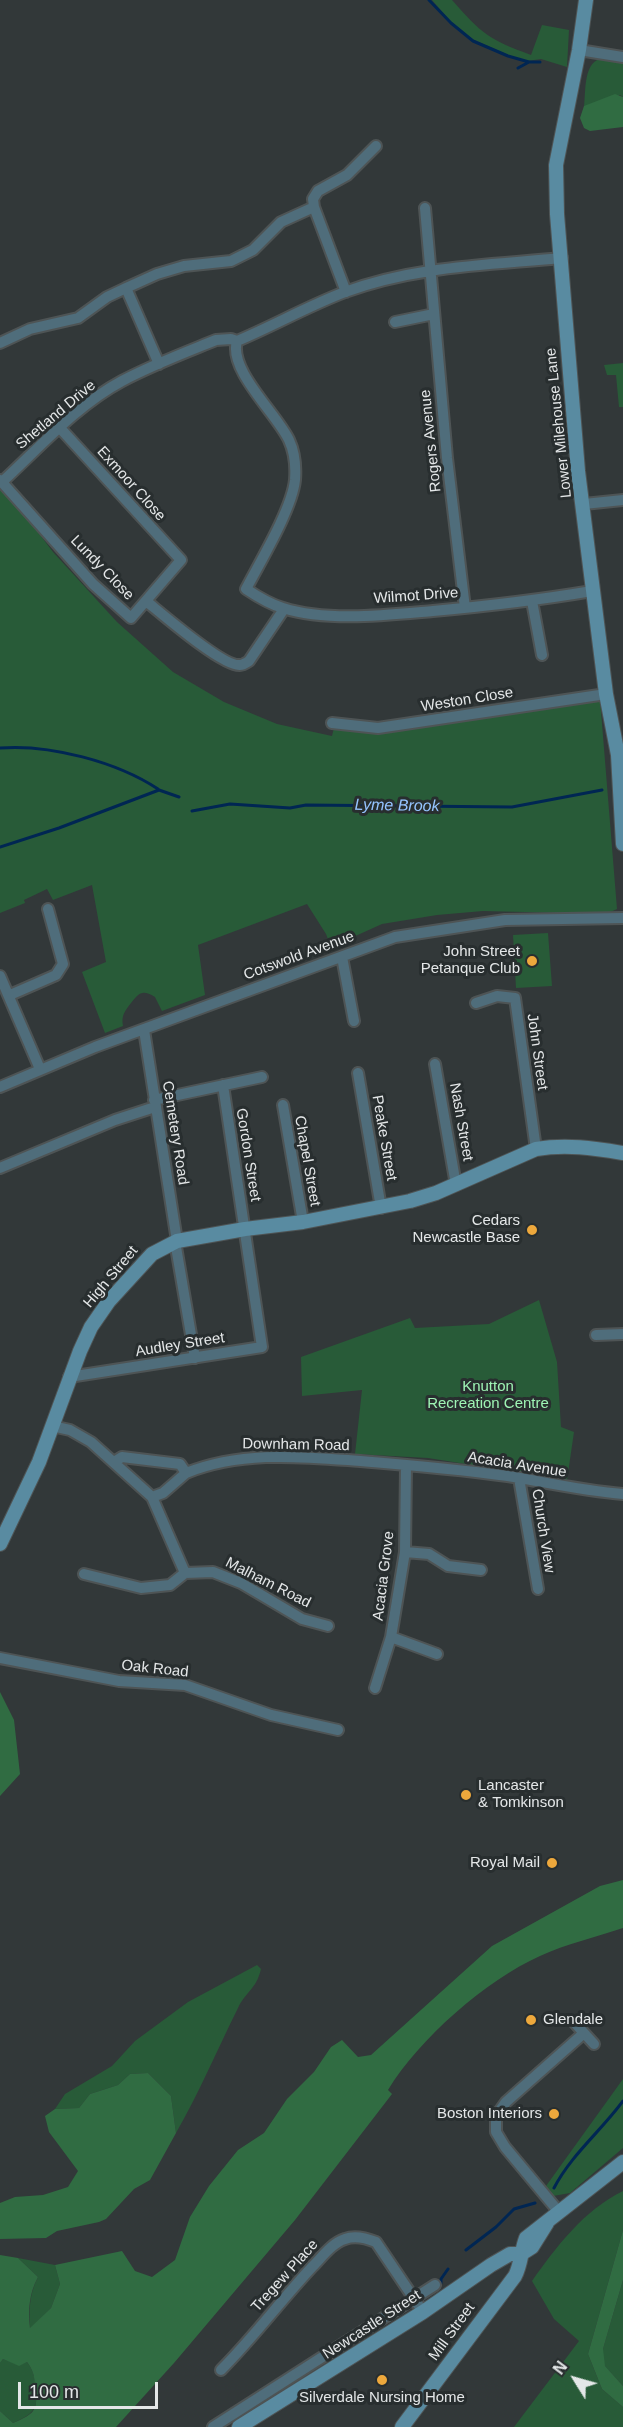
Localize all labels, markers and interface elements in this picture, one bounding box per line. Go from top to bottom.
street label: Lower Milehouse Lane [542,347,576,499]
street label: Shetland Drive [13,376,99,454]
street label: Rogers Avenue [417,389,445,493]
street label: Exmoor Close [93,443,169,525]
street label: Lundy Close [67,532,137,604]
street label: Wilmot Drive [373,584,459,608]
street label: Weston Close [420,684,514,716]
water label: Lyme Brook [354,796,440,816]
street label: Cotswold Avenue [241,928,357,984]
place label: John Street Petanque Club [421,943,520,978]
marker: John Street Petanque Club [525,954,539,968]
street label: John Street [523,1013,551,1091]
street label: Cemetery Road [158,1080,192,1186]
street label: Nash Street [445,1081,477,1163]
street label: Peake Street [368,1094,400,1182]
street label: Gordon Street [232,1107,264,1203]
street label: Chapel Street [290,1114,324,1208]
place label: Cedars Newcastle Base [412,1212,520,1247]
marker: Cedars Newcastle Base [525,1223,539,1237]
street label: High Street [80,1242,142,1312]
street label: Audley Street [134,1329,226,1361]
park label: Knutton Recreation Centre [427,1378,549,1413]
street label: Downham Road [242,1435,350,1455]
street label: Acacia Avenue [466,1448,568,1482]
street label: Church View [527,1488,559,1574]
street label: Acacia Grove [370,1530,398,1622]
street label: Malham Road [222,1554,314,1612]
street label: Oak Road [120,1657,190,1681]
place label: Lancaster & Tomkinson [478,1777,564,1812]
marker: Lancaster & Tomkinson [459,1788,473,1802]
place label: Royal Mail [470,1854,540,1872]
marker: Royal Mail [545,1856,559,1870]
place label: Glendale [543,2011,603,2029]
marker: Glendale [524,2013,538,2027]
place label: Boston Interiors [437,2105,542,2123]
marker: Boston Interiors [547,2107,561,2121]
street label: Tregew Place [248,2236,322,2316]
street label: Newcastle Street [320,2287,424,2363]
street label: Mill Street [425,2300,479,2364]
north arrow [545,2349,605,2409]
text: N [550,2358,570,2378]
scale bar [21,2370,160,2408]
marker: Silverdale Nursing Home [375,2373,389,2387]
text: 100 m [29,2382,79,2402]
place label: Silverdale Nursing Home [299,2389,465,2407]

